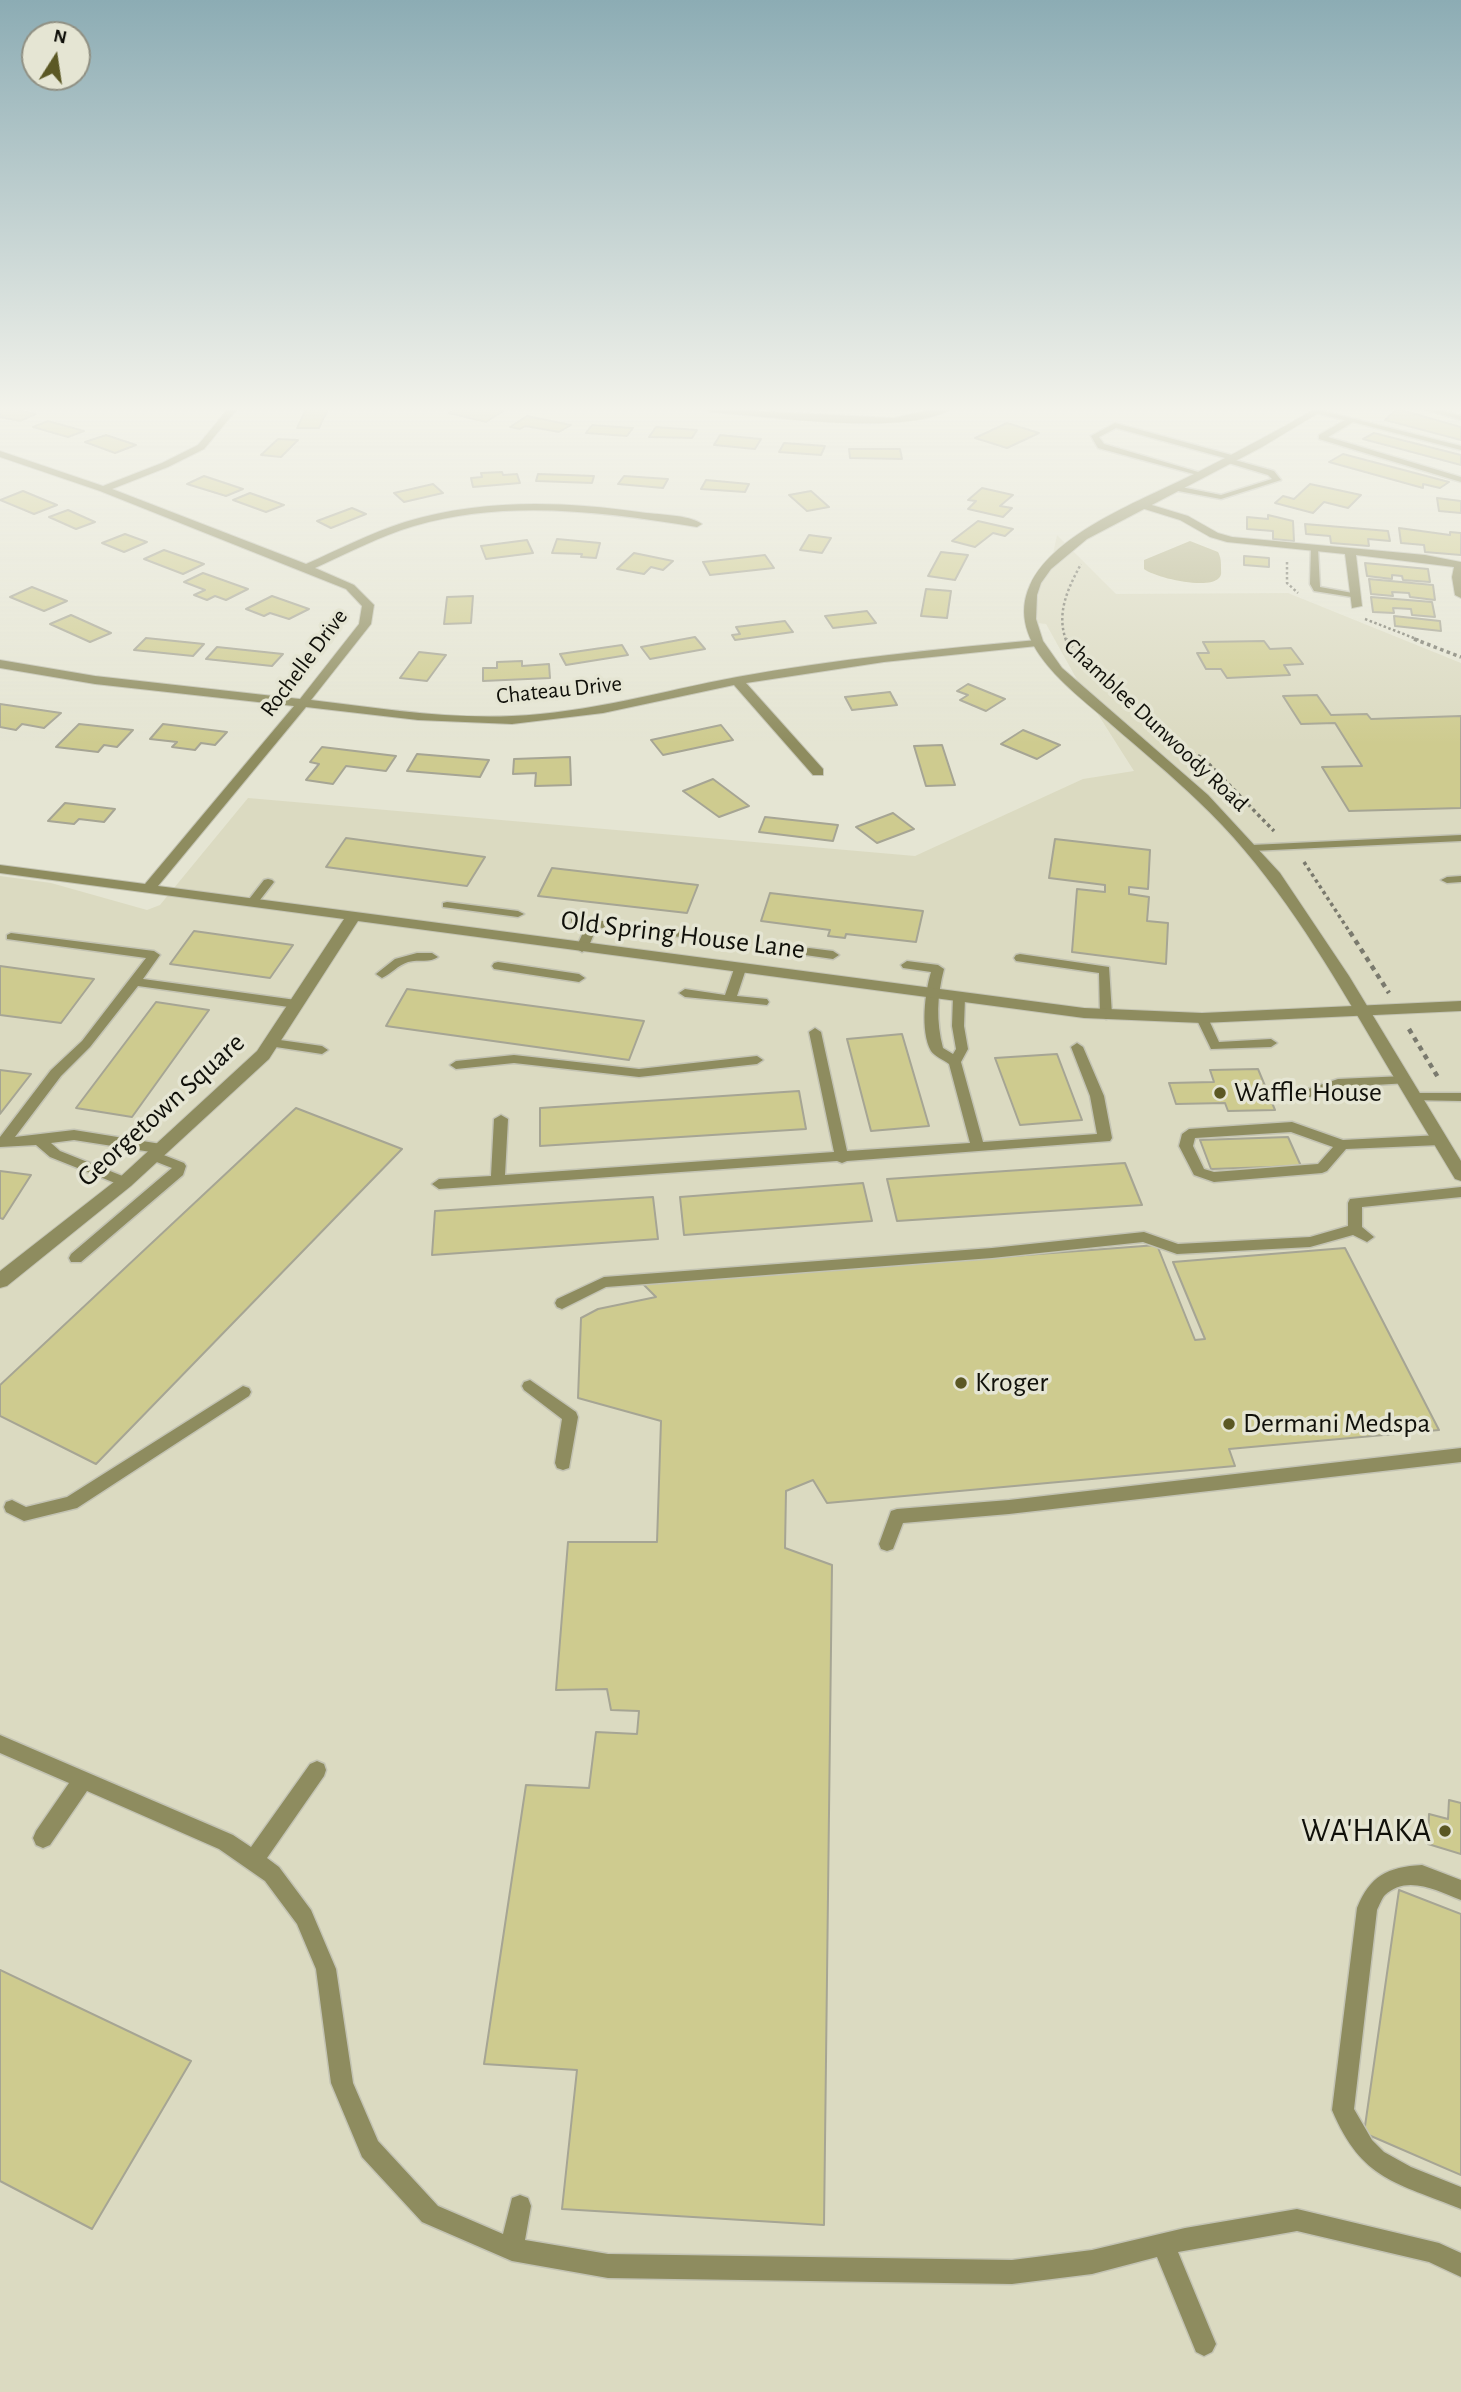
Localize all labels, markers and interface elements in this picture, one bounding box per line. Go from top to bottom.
north arrow [21,21,91,91]
text: N [52,26,68,48]
street label: Rochelle Drive [254,603,354,723]
street label: Chamblee Dunwoody Road [1058,632,1254,818]
street label: Chateau Drive [495,670,623,710]
street label: Old Spring House Lane [559,903,807,967]
street label: Georgetown Square [70,1026,252,1194]
place label: Waffle House [1234,1076,1382,1110]
marker: Waffle House [1212,1085,1228,1101]
place label: Kroger [975,1366,1048,1400]
marker: Kroger [953,1375,969,1391]
place label: Dermani Medspa [1243,1407,1430,1441]
marker: Dermani Medspa [1221,1416,1237,1432]
place label: WA'HAKA [1301,1811,1431,1851]
marker: WA'HAKA [1437,1823,1453,1839]

